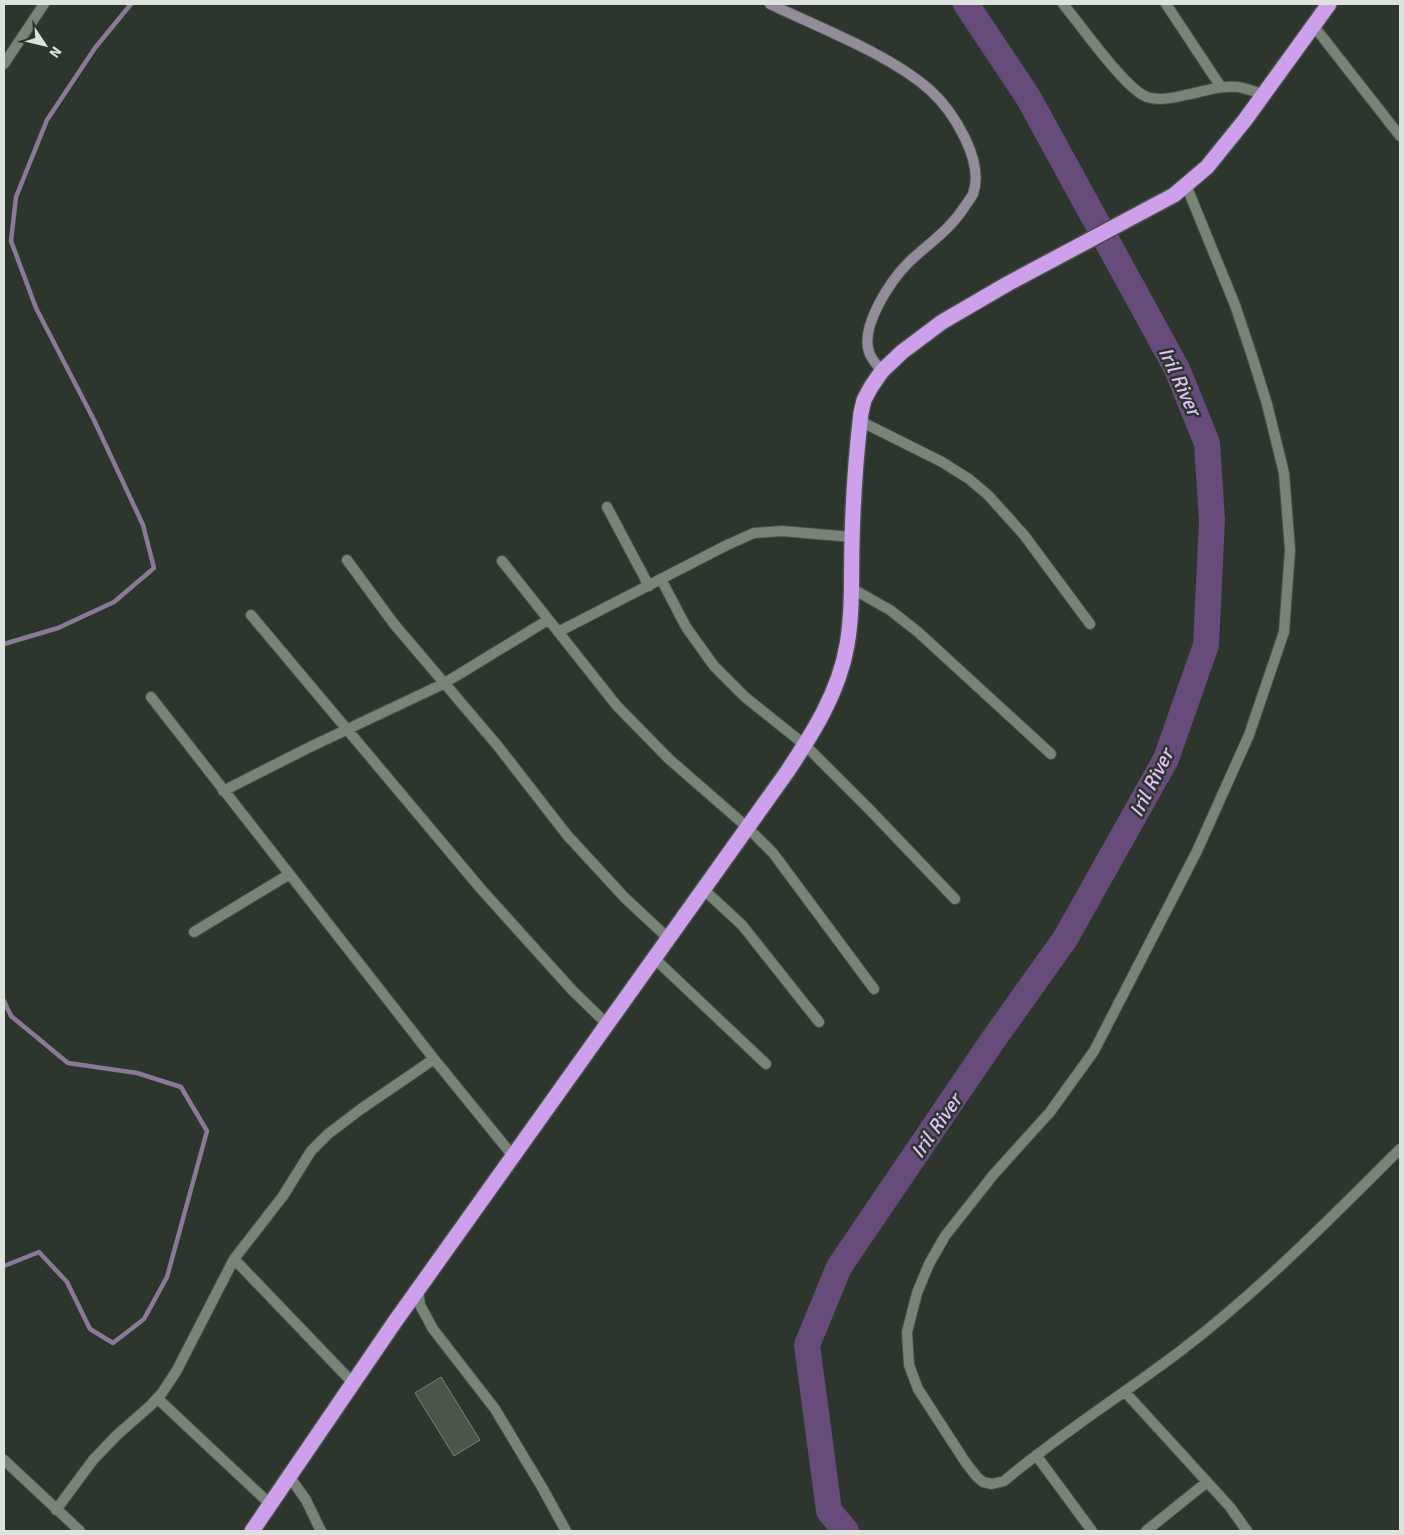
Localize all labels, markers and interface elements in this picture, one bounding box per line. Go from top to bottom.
north arrow [20,20,70,70]
text: N [45,43,65,61]
water label: Iril River [1153,343,1207,422]
water label: Iril River [1124,743,1180,821]
water label: Iril River [905,1087,969,1163]

